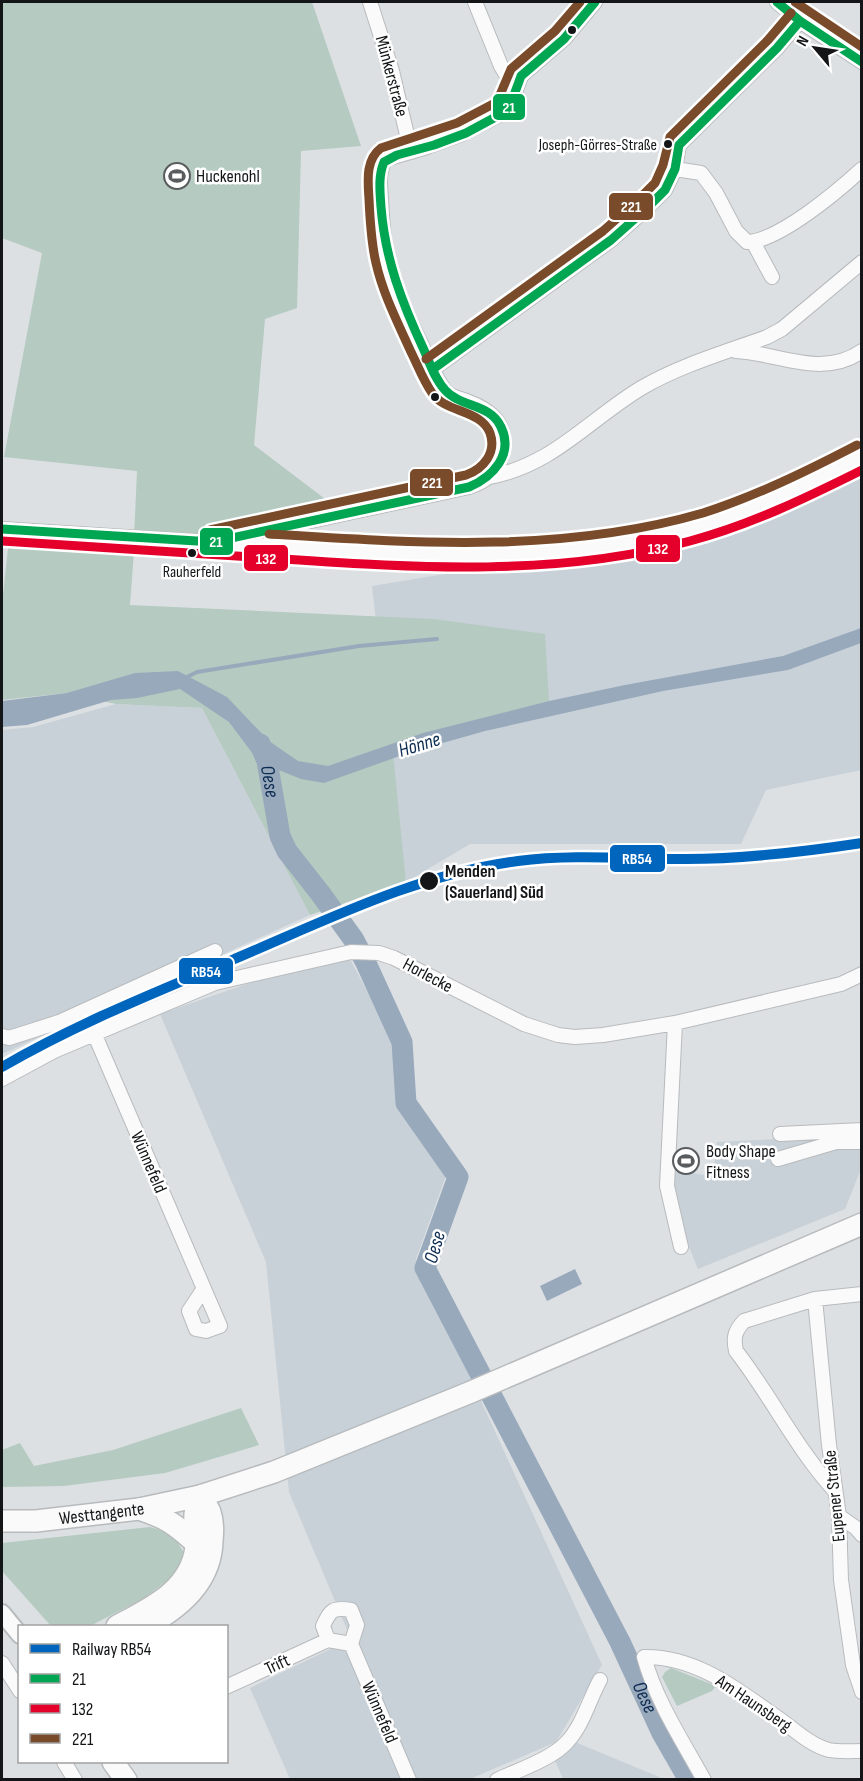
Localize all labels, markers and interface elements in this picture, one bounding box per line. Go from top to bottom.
north arrow [785,18,845,78]
unlabelled marker [566,24,578,36]
street label: Münkerstraße [371,33,412,119]
text: N [793,33,814,50]
line badge: 21 [492,93,526,121]
text: 21 [502,99,516,118]
place label: Joseph-Görres-Straße [538,136,657,155]
marker: Joseph-Görres-Straße [662,138,674,150]
sports icon: Huckenohl [162,161,192,191]
place label: Huckenohl [196,166,260,187]
line badge: 221 [608,192,654,221]
text: 221 [621,198,642,217]
unlabelled marker [429,391,441,403]
line badge: 221 [409,468,454,497]
text: 221 [422,474,443,493]
line badge: 21 [199,527,234,556]
text: 21 [209,533,223,552]
line badge: 132 [635,534,681,563]
text: 132 [648,540,668,559]
line badge: 132 [243,544,289,572]
marker: Rauherfeld [186,547,198,559]
text: 132 [256,550,276,569]
place label: Rauherfeld [163,563,221,582]
water label: Hönne [395,727,443,763]
water label: Oese [255,764,284,800]
line badge: RB54 [609,844,666,873]
text: RB54 [622,850,653,869]
place label: Menden (Sauerland) Süd [445,861,544,903]
marker: Menden (Sauerland) Süd [418,870,440,892]
street label: Horlecke [399,954,456,997]
line badge: RB54 [178,957,234,985]
text: RB54 [191,963,222,982]
street label: Wünnefeld [126,1128,171,1196]
place label: Body Shape Fitness [706,1141,776,1183]
sports icon: Body Shape Fitness [671,1146,701,1176]
water label: Oese [419,1228,451,1266]
street label: Eupener Straße [819,1449,850,1543]
street label: Westtangente [58,1498,146,1529]
legend [18,1625,228,1763]
text: Railway RB54 [72,1639,152,1660]
street label: Trift [261,1649,294,1679]
text: 21 [72,1669,86,1690]
street label: Am Haunsberg [711,1670,796,1736]
street label: Wünnefeld [357,1678,402,1746]
water label: Oese [627,1678,662,1717]
text: 132 [72,1699,93,1720]
text: 221 [72,1729,94,1750]

